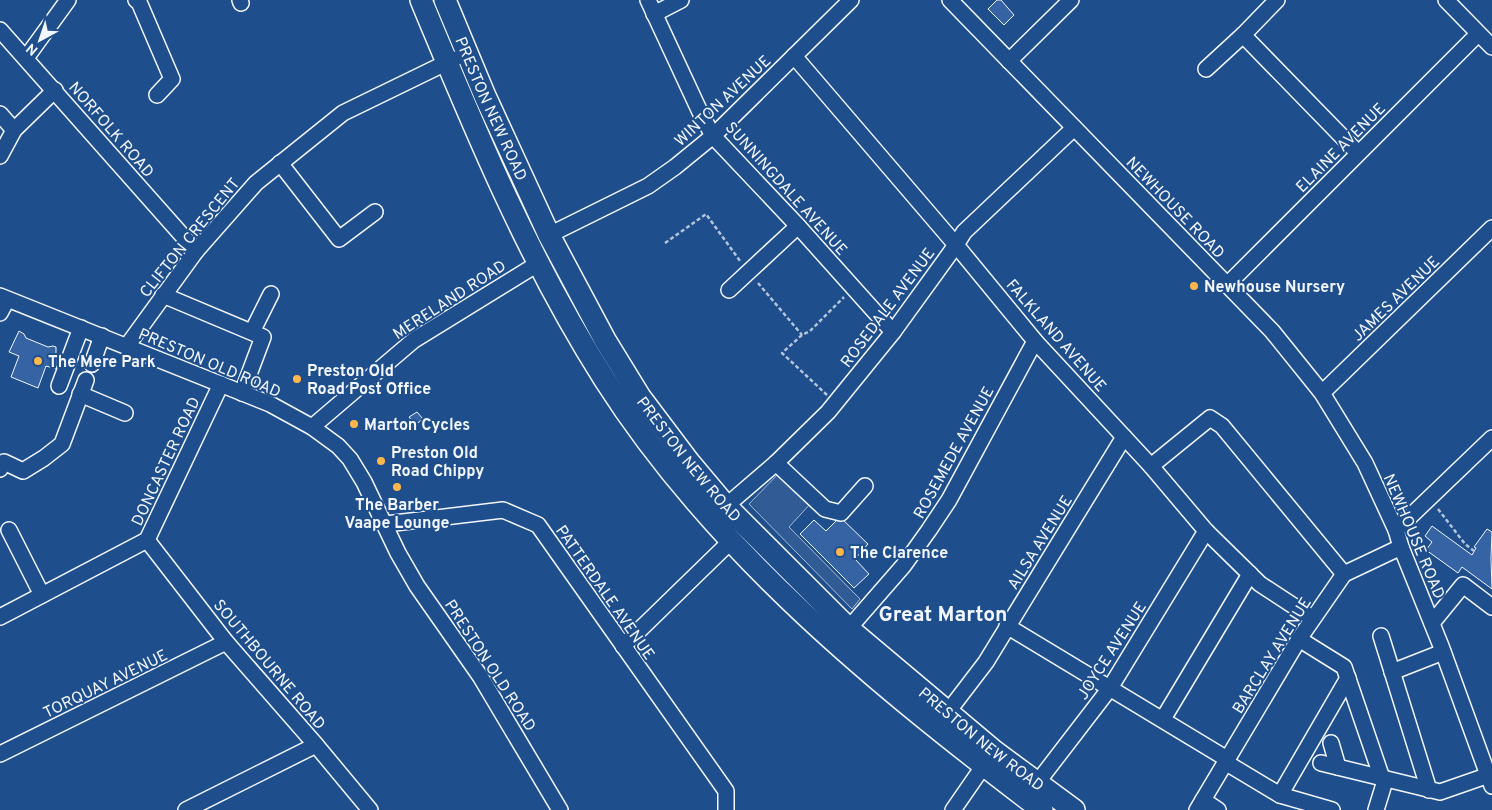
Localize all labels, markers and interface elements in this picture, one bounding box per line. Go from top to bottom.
north arrow [15,15,65,65]
street label: PRESTON NEW ROAD [449,34,531,184]
text: N [23,39,42,59]
street label: WINTON AVENUE [671,52,776,151]
street label: NORFOLK ROAD [63,78,158,182]
street label: ELAINE AVENUE [1292,99,1390,197]
street label: SUNNINGDALE AVENUE [720,118,851,260]
street label: NEWHOUSE ROAD [1121,153,1228,263]
street label: CLIFTON CRESCENT [136,174,245,302]
street label: ROSEDALE AVENUE [837,244,940,372]
street label: JAMES AVENUE [1348,252,1445,346]
street label: MERELAND ROAD [390,257,511,345]
street label: FALKLAND AVENUE [1001,276,1110,397]
place label: Newhouse Nursery [1204,278,1345,298]
marker: Newhouse Nursery [1188,280,1200,292]
street label: PRESTON OLD ROAD [135,325,284,403]
place label: The Mere Park [48,353,156,373]
marker: The Mere Park [32,355,44,367]
place label: Preston Old Road Post Office [307,362,431,400]
marker: Preston Old Road Post Office [291,373,303,385]
street label: ROSEMEDE AVENUE [910,383,999,523]
street label: PRESTON NEW ROAD [631,393,744,527]
street label: DONCASTER ROAD [128,394,205,529]
place label: Marton Cycles [364,416,470,436]
marker: Marton Cycles [348,418,360,430]
place label: Preston Old Road Chippy [391,444,484,482]
marker: Preston Old Road Chippy [375,455,387,467]
street label: NEWHOUSE ROAD [1378,471,1449,602]
marker: The Barber Vaape Lounge [391,481,403,493]
street label: AILSA AVENUE [1004,492,1078,594]
place label: The Barber Vaape Lounge [344,496,450,534]
street label: PATTERDALE AVENUE [550,522,658,664]
place label: The Clarence [850,544,948,564]
marker: The Clarence [834,546,846,558]
street label: BARCLAY AVENUE [1229,594,1317,718]
street label: SOUTHBOURNE ROAD [208,596,329,735]
street label: PRESTON OLD ROAD [439,596,539,736]
street label: JOYCE AVENUE [1074,598,1152,704]
district label: Great Marton [879,602,1007,629]
street label: TORQUAY AVENUE [40,646,171,724]
street label: PRESTON NEW ROAD [914,684,1047,797]

